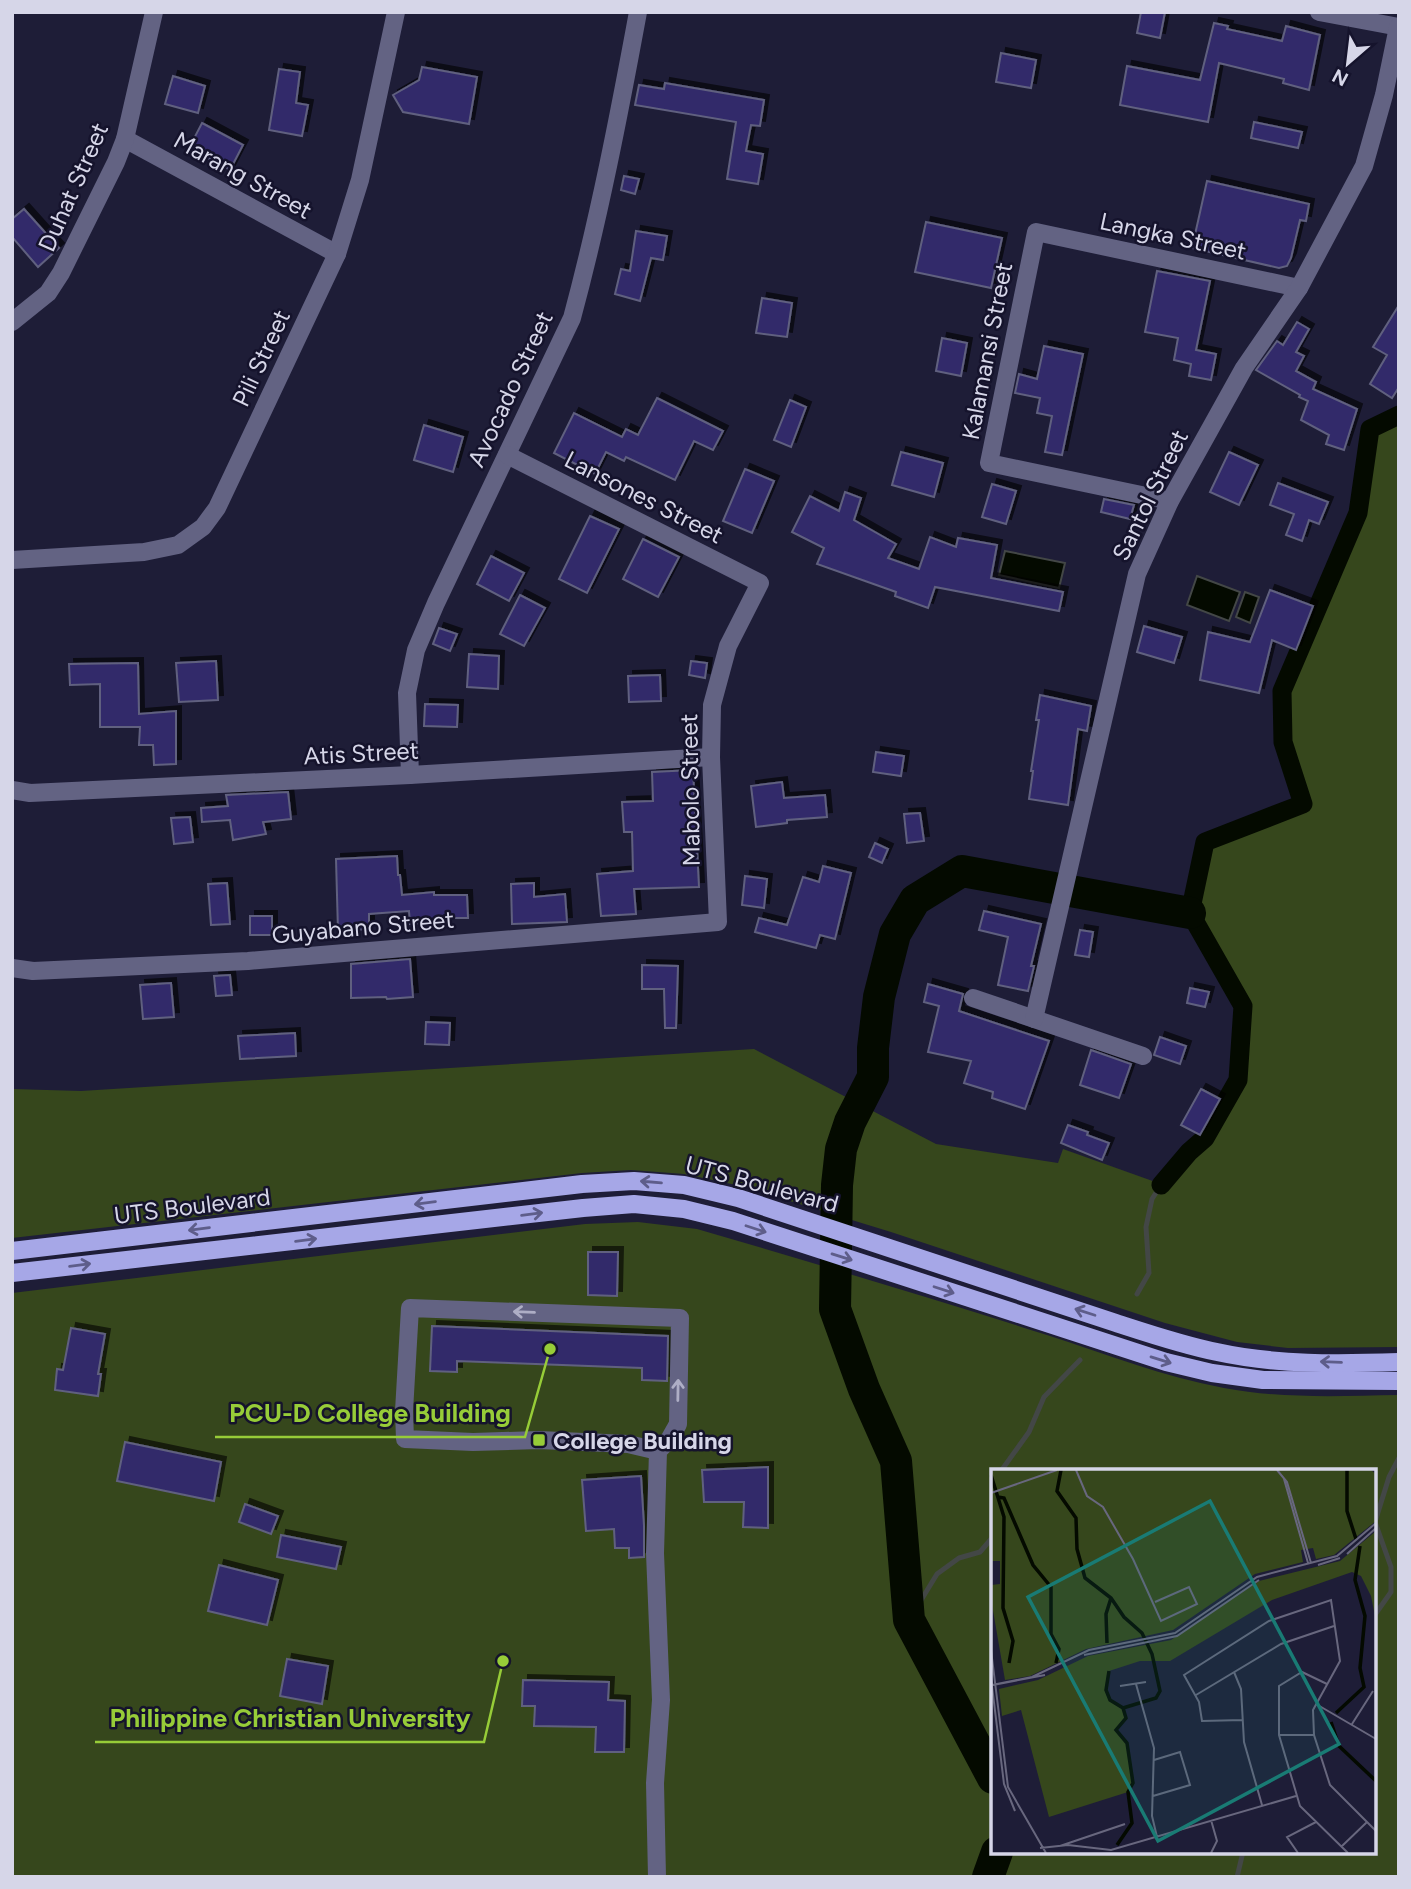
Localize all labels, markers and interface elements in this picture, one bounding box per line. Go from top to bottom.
north arrow [1313,28,1383,98]
text: N [1328,64,1352,91]
street label: Duhat Street [32,118,114,256]
street label: Marang Street [169,125,317,225]
street label: Langka Street [1097,206,1249,266]
street label: Kalamansi Street [956,260,1018,442]
street label: Pili Street [226,305,296,411]
street label: Avocado Street [461,307,559,471]
street label: Santol Street [1106,425,1194,565]
street label: Lansones Street [560,445,728,549]
street label: Mabolo Street [674,713,706,867]
street label: Atis Street [303,736,419,770]
street label: Guyabano Street [271,905,455,949]
street label: UTS Boulevard [682,1150,842,1218]
one-way arrow [640,1175,663,1188]
street label: UTS Boulevard [112,1182,272,1230]
one-way arrow [414,1196,437,1209]
one-way arrow [520,1207,543,1220]
one-way arrow [188,1223,211,1236]
one-way arrow [745,1223,767,1236]
one-way arrow [294,1233,317,1246]
one-way arrow [831,1251,853,1264]
one-way arrow [68,1259,91,1272]
one-way arrow [933,1284,955,1297]
one-way arrow [1075,1305,1097,1318]
one-way arrow [513,1306,536,1319]
one-way arrow [1150,1354,1172,1367]
one-way arrow [1319,1356,1342,1369]
one-way arrow [672,1378,685,1401]
callout: PCU-D College Building [215,1390,525,1437]
text: PCU-D College Building [229,1397,511,1429]
place label: College Building [553,1426,732,1455]
marker: College Building [531,1432,547,1448]
inset map [991,1469,1376,1854]
callout: Philippine Christian University [95,1695,484,1742]
text: Philippine Christian University [109,1702,471,1734]

